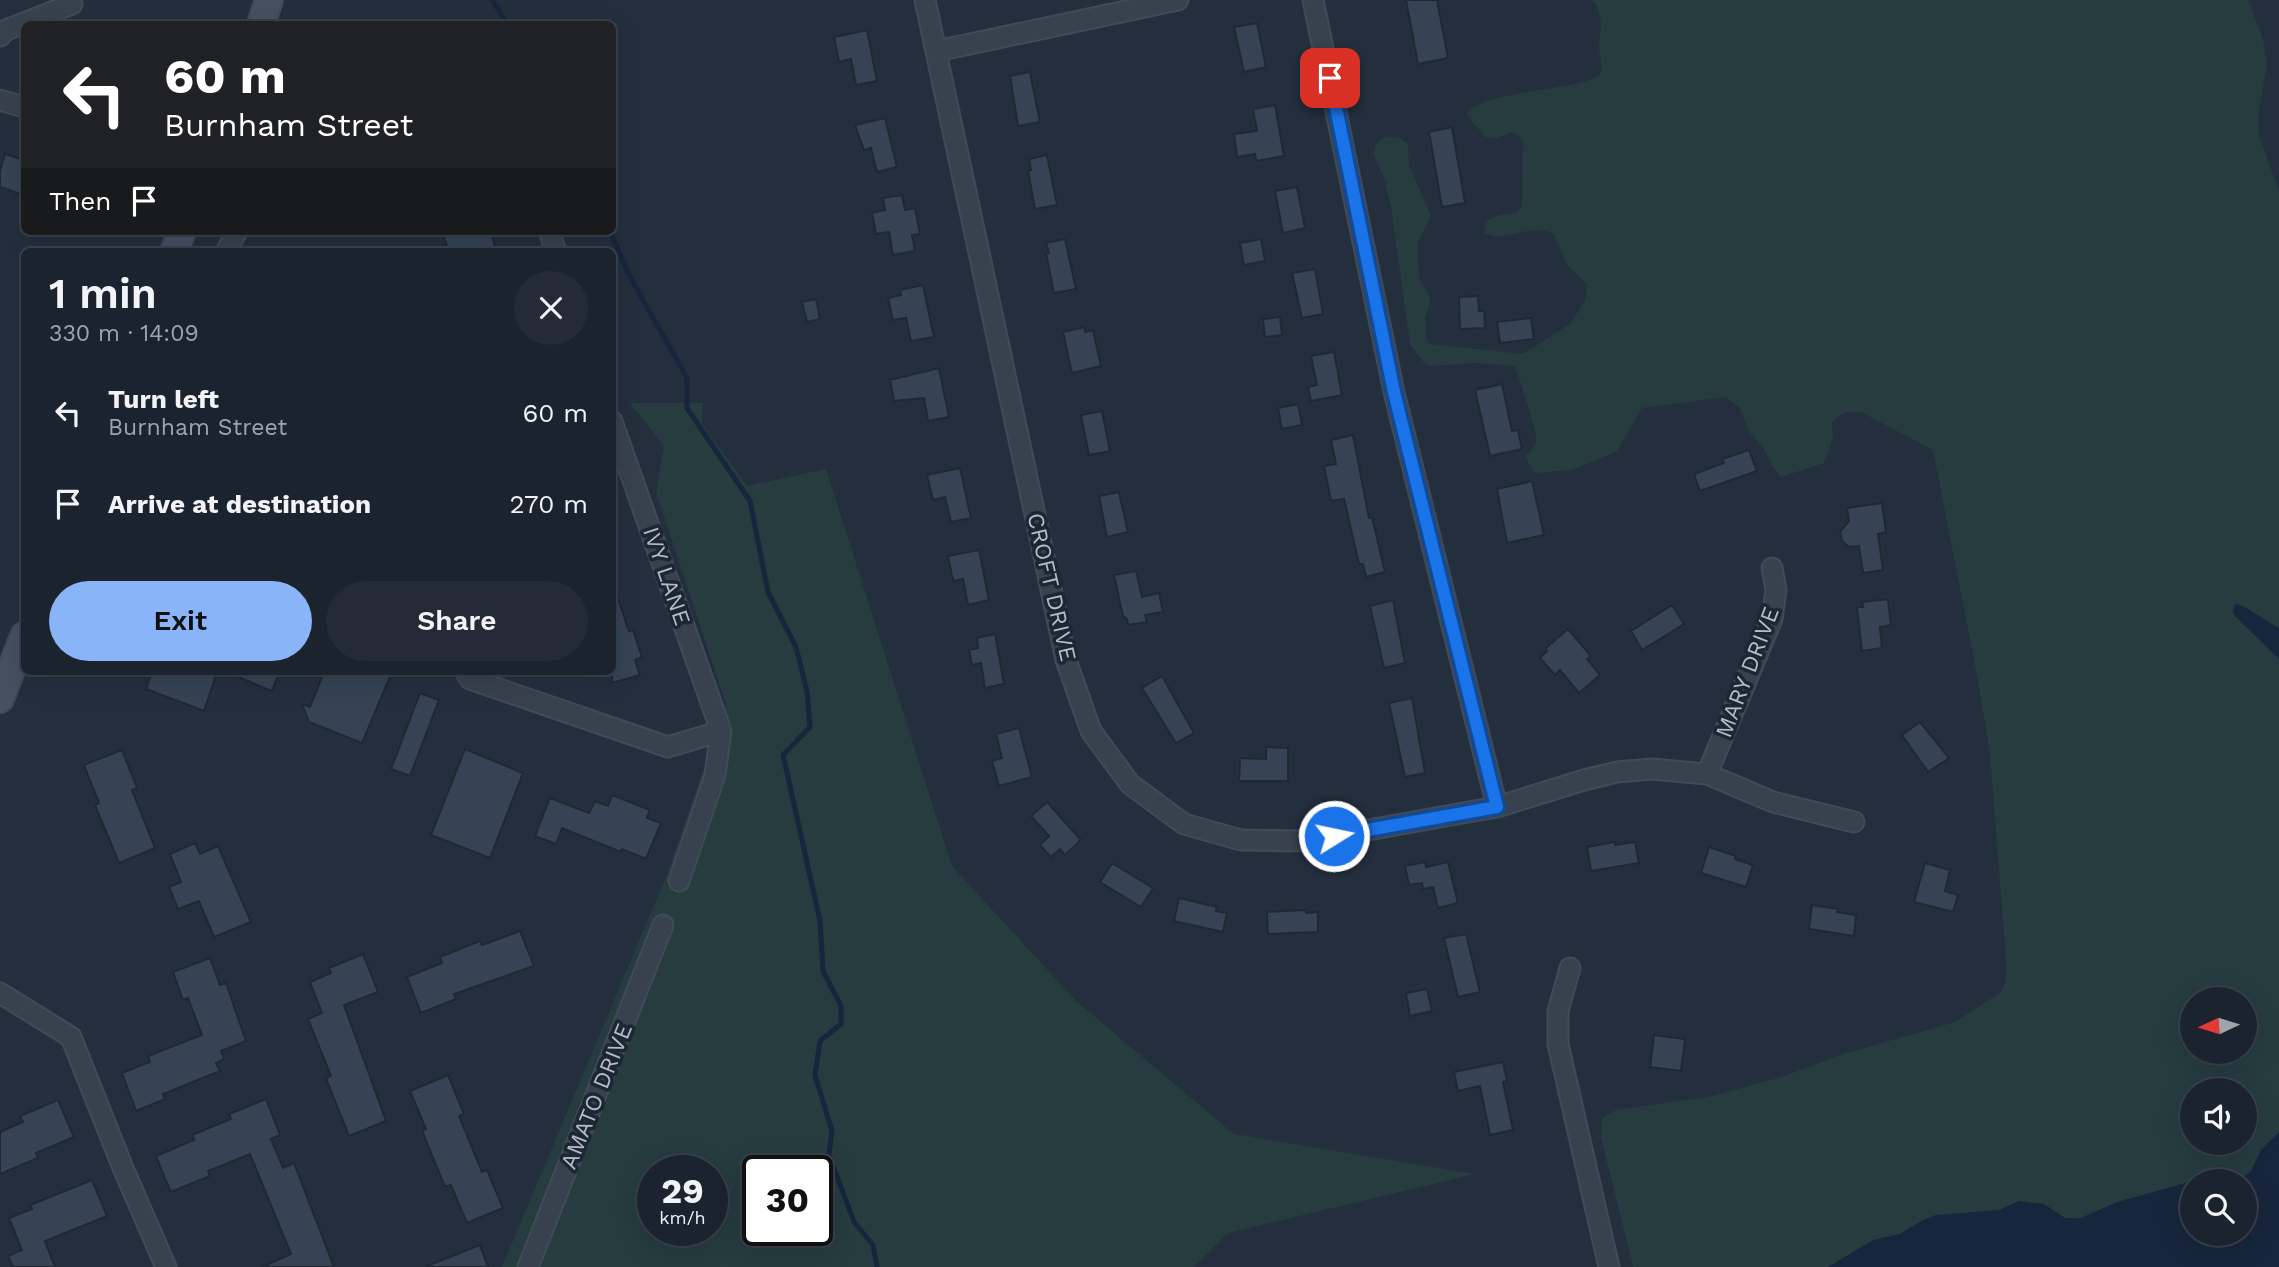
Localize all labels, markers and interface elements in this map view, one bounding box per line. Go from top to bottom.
text: 60 m [164,47,286,105]
pin [1300,48,1360,108]
icon: left [49,49,140,140]
icon: arrive [1311,59,1349,97]
text: Burnham Street [164,106,413,144]
icon: arrive [125,182,163,220]
text: Then [49,186,111,216]
text: 1 min [49,269,157,318]
button: close [514,271,588,345]
text: 330 m · 14:09 [49,320,199,347]
text: Turn left [108,384,219,414]
icon: left [49,394,87,432]
text: 60 m [522,398,588,428]
text: Burnham Street [108,414,287,441]
icon: arrive [49,485,87,523]
text: Arrive at destination [108,489,371,519]
text: 270 m [509,489,588,519]
street label: CROFT DRIVE [1021,510,1082,664]
street label: IVY LANE [637,523,696,629]
button: Exit [49,581,312,661]
button: Share [326,581,588,661]
street label: MARY DRIVE [1710,603,1785,741]
position arrow [1297,799,1371,873]
north arrow [2180,987,2258,1064]
map controls [2180,987,2257,1246]
street label: AMATO DRIVE [555,1019,638,1173]
button: sound [2180,1078,2257,1155]
speed limit sign: 30 [742,1155,833,1246]
button: search [2180,1169,2257,1246]
text: 29 [661,1170,704,1212]
text: km/h [659,1207,706,1228]

